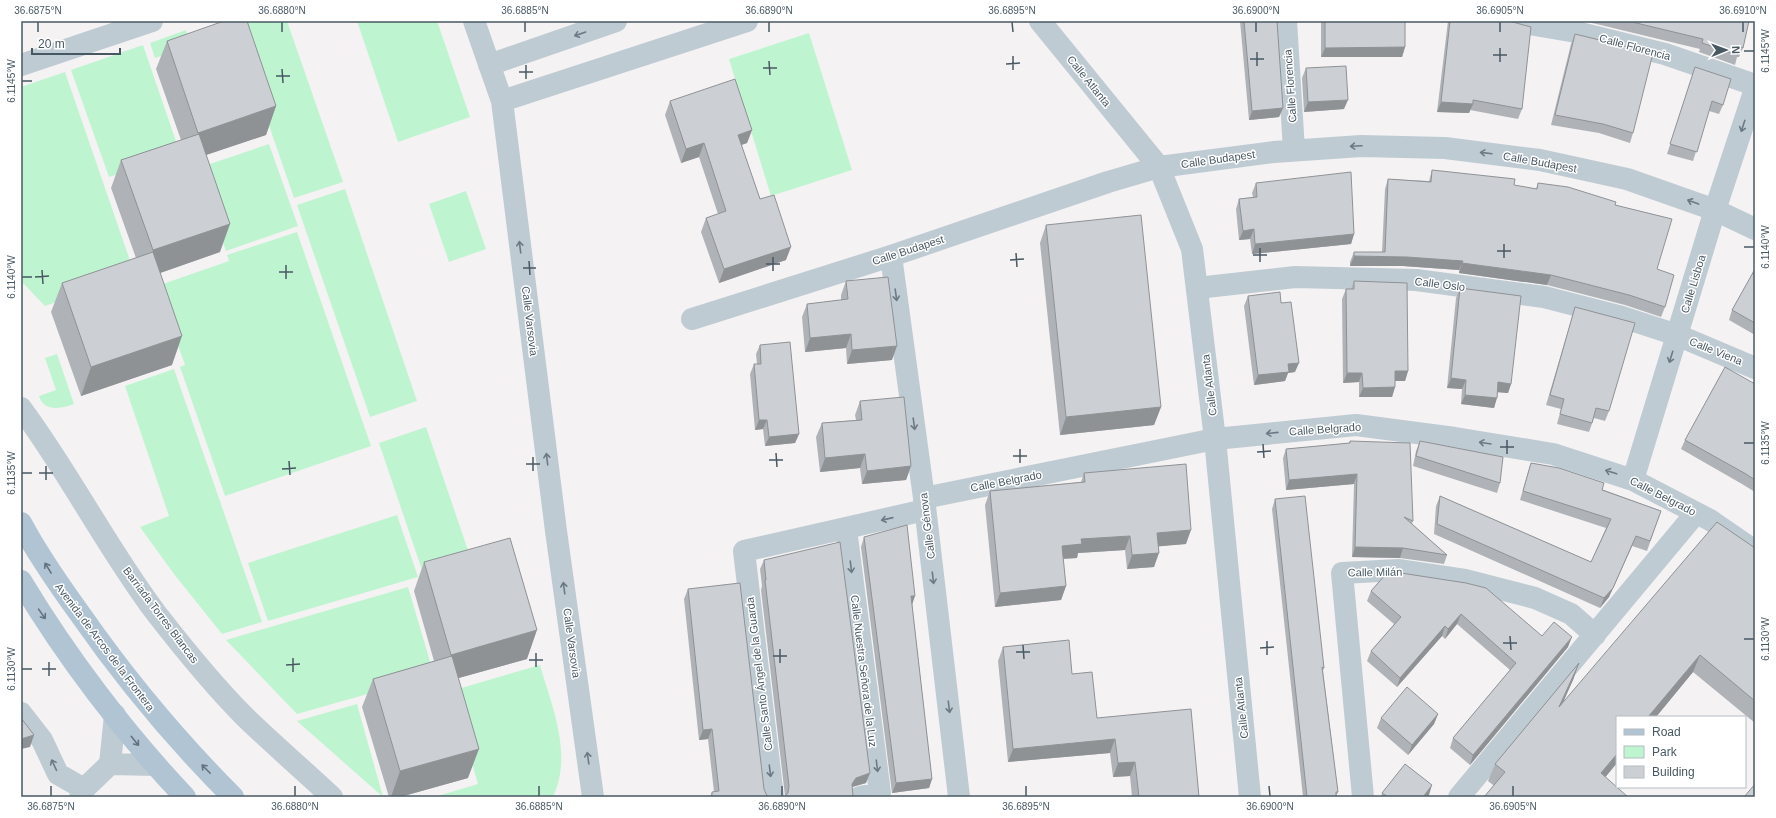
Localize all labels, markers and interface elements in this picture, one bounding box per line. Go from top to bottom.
text: 36.6875°N [14,5,62,16]
text: 36.6880°N [258,5,306,16]
text: 36.6885°N [501,5,549,16]
text: 36.6890°N [745,5,793,16]
text: 36.6895°N [988,5,1036,16]
text: 36.6900°N [1232,5,1280,16]
text: 36.6905°N [1476,5,1524,16]
text: 36.6910°N [1719,5,1767,16]
text: 6.1145°W [1760,29,1771,73]
scale bar [32,30,120,56]
one-way arrow [574,30,586,38]
north arrow [1706,30,1746,70]
street label: Calle Florencia [1598,32,1673,63]
text: 20 m [38,37,65,51]
text: N [1730,46,1742,54]
street label: Calle Florencia [1281,48,1299,123]
street label: Calle Atlanta [1065,53,1114,109]
text: 6.1145°W [6,59,17,103]
one-way arrow [1739,119,1746,132]
one-way arrow [1350,143,1363,150]
street label: Calle Budapest [1180,148,1256,170]
one-way arrow [1480,149,1493,157]
street label: Calle Budapest [1502,150,1578,174]
one-way arrow [1688,198,1700,206]
text: 6.1140°W [1760,225,1771,269]
street label: Calle Budapest [871,233,945,267]
one-way arrow [517,241,524,254]
street label: Calle Lisboa [1678,252,1708,315]
text: 6.1140°W [6,255,17,299]
street label: Calle Oslo [1414,275,1466,293]
street label: Calle Varsovia [520,285,540,357]
one-way arrow [893,288,900,301]
street label: Calle Viena [1688,335,1745,367]
one-way arrow [1667,350,1674,363]
street label: Calle Atlanta [1199,353,1219,416]
one-way arrow [910,417,918,430]
street label: Calle Belgrado [1289,420,1361,438]
text: 6.1135°W [1760,421,1771,465]
one-way arrow [1266,430,1279,437]
one-way arrow [1479,439,1492,447]
text: 6.1135°W [6,451,17,495]
one-way arrow [543,453,551,466]
street label: Calle Belgrado [969,468,1043,494]
one-way arrow [1605,468,1617,476]
street label: Calle Belgrado [1628,474,1698,518]
street label: Calle Génova [917,491,937,560]
one-way arrow [881,516,894,524]
one-way arrow [847,560,855,573]
one-way arrow [44,563,52,574]
street label: Barriada Torres Blancas [121,565,201,666]
street label: Calle Milán [1348,566,1402,578]
one-way arrow [929,571,937,584]
street label: Avenida de Arcos de la Frontera [53,581,158,714]
one-way arrow [560,582,568,595]
street label: Calle Nuestra Señora de la Luz [849,594,879,748]
street label: Calle Santo Ángel de la Guarda [744,596,774,752]
street label: Calle Varsovia [561,607,583,679]
one-way arrow [38,608,46,619]
text: 6.1130°W [1760,617,1771,661]
text: 6.1130°W [6,647,17,691]
street label: Calle Atlanta [1232,676,1250,739]
one-way arrow [945,700,952,713]
legend [1616,716,1746,788]
text: Road [1652,725,1681,739]
one-way arrow [131,736,140,746]
text: Park [1652,745,1678,759]
one-way arrow [584,752,592,765]
one-way arrow [873,759,881,772]
one-way arrow [50,760,57,772]
one-way arrow [766,764,774,777]
one-way arrow [201,765,211,774]
text: Building [1652,765,1695,779]
text: 36.6875°N [27,801,75,812]
text: 36.6880°N [271,801,319,812]
text: 36.6885°N [515,801,563,812]
text: 36.6890°N [758,801,806,812]
text: 36.6895°N [1002,801,1050,812]
text: 36.6900°N [1246,801,1294,812]
text: 36.6905°N [1489,801,1537,812]

